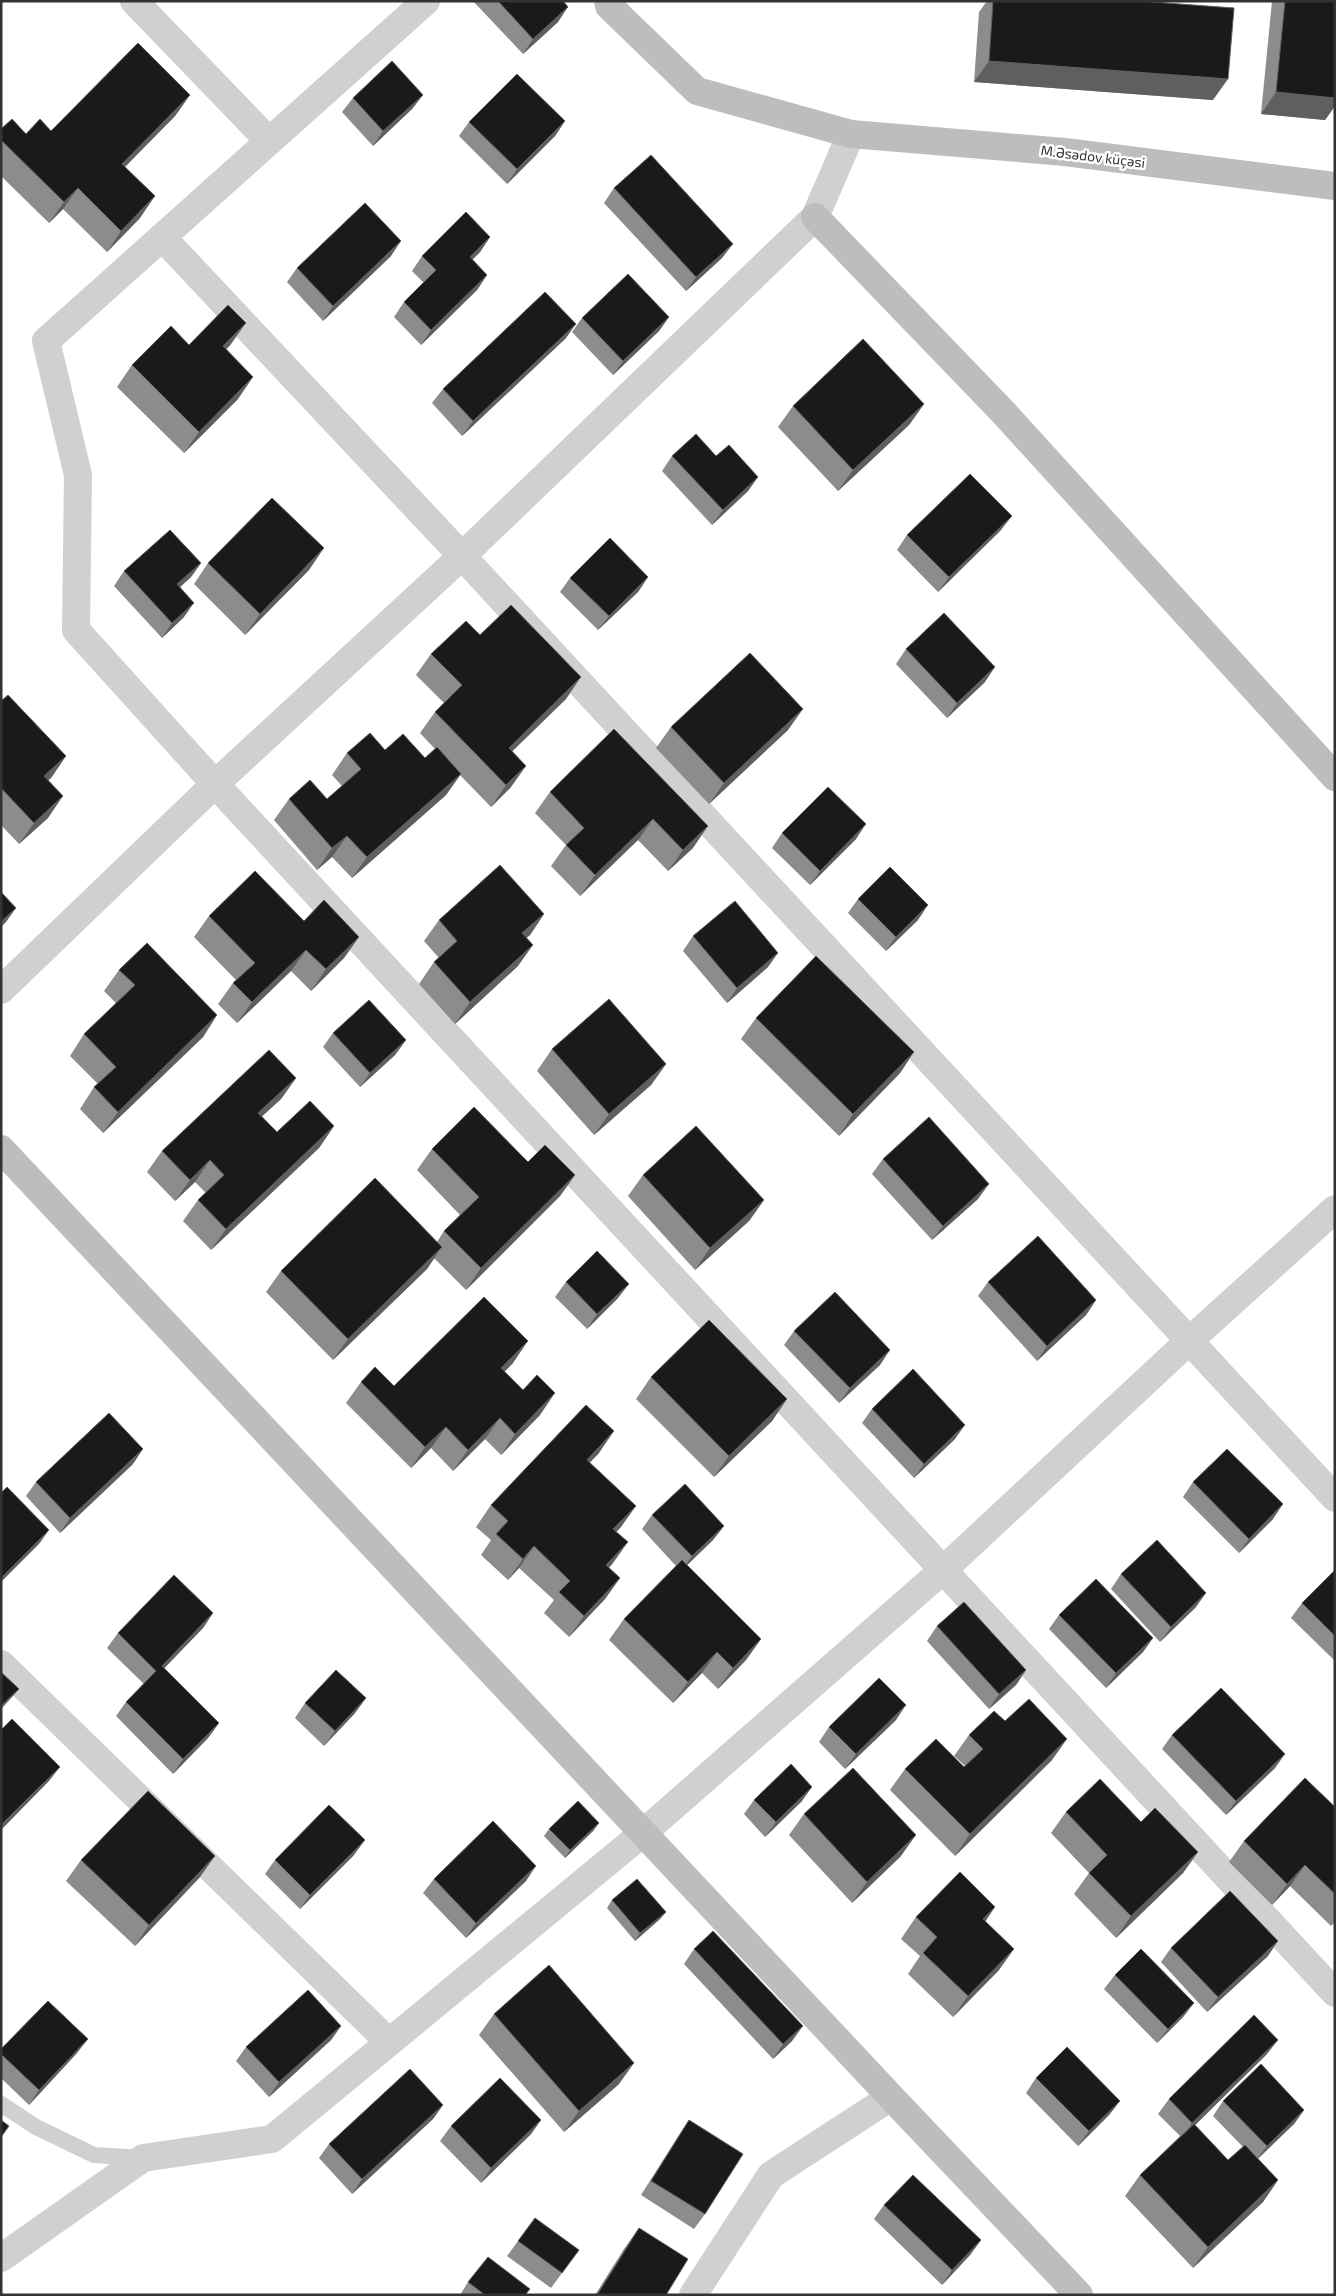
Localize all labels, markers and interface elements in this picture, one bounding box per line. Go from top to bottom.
street label: M.Əsədov küçəsi [1040,141,1146,172]

